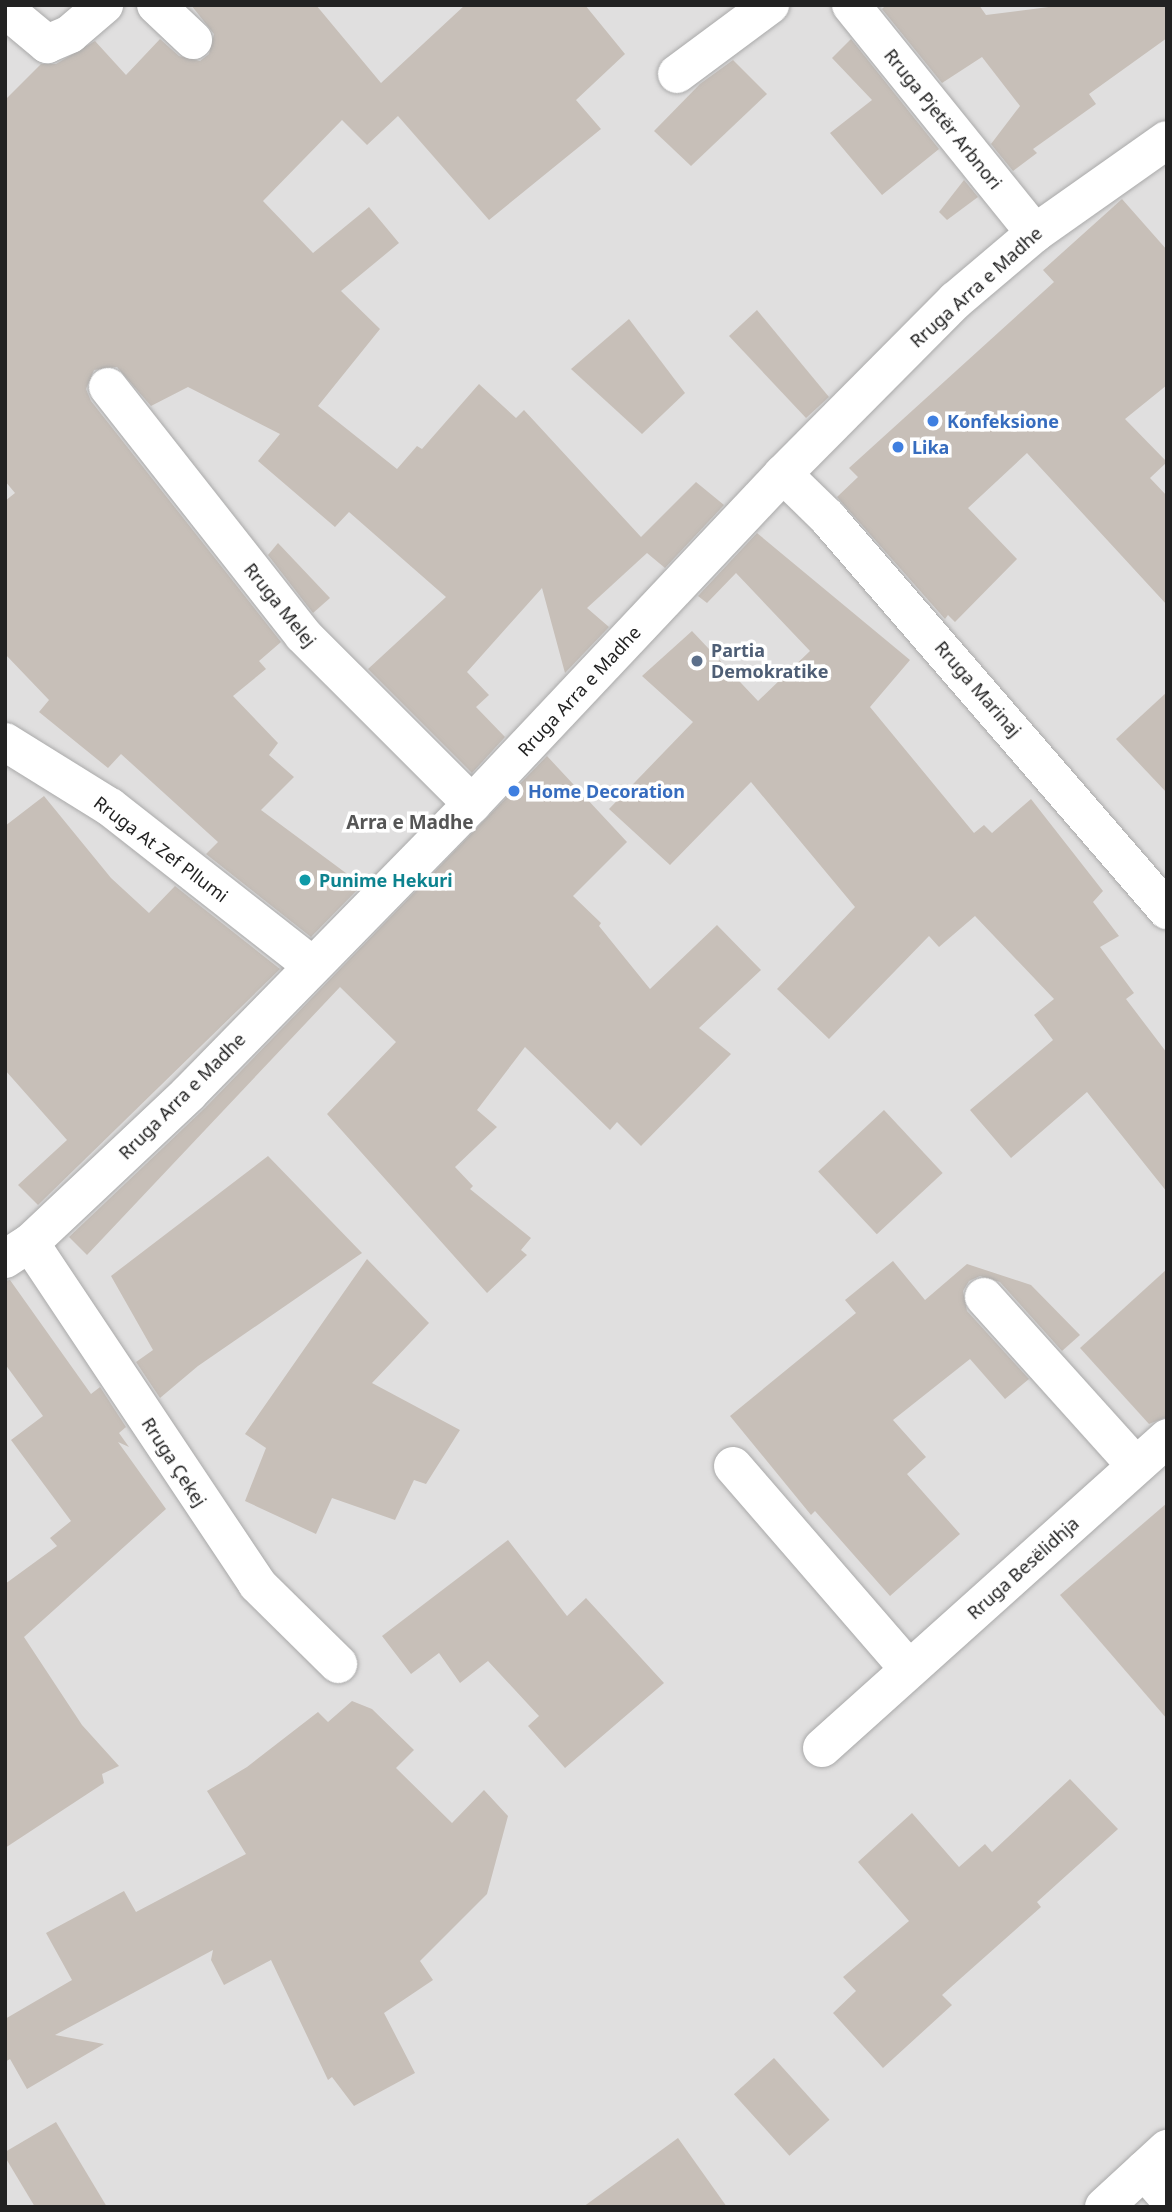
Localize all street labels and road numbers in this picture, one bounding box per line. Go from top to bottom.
street label: Rruga Pjetër Arbnori [880,45,1006,193]
street label: Rruga Arra e Madhe [906,222,1046,352]
street label: Rruga Melej [240,559,320,651]
street label: Rruga Arra e Madhe [513,621,645,761]
street label: Rruga Marinaj [930,637,1026,741]
street label: Rruga At Zef Pllumi [90,792,232,906]
street label: Rruga Arra e Madhe [114,1028,250,1164]
street label: Rruga Çekej [137,1414,211,1510]
street label: Rruga Besëlidhja [963,1512,1083,1624]

